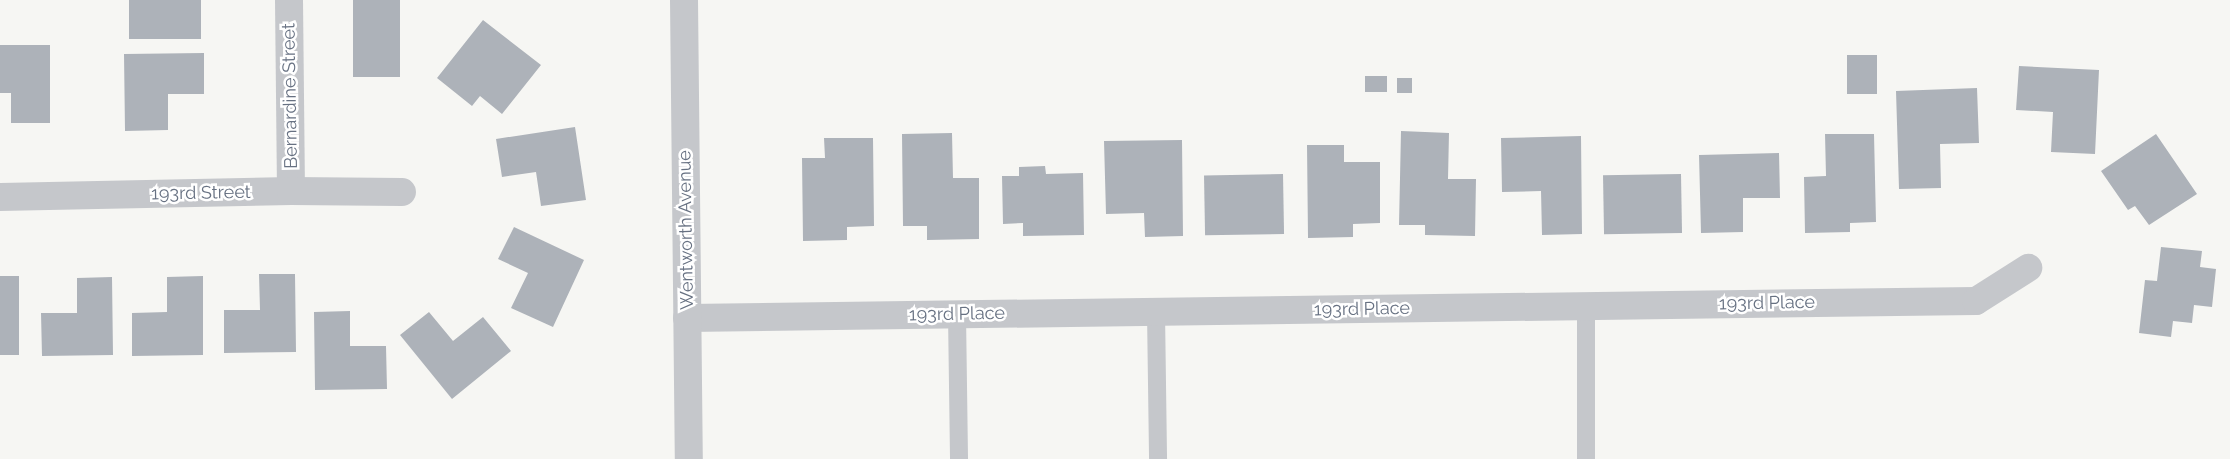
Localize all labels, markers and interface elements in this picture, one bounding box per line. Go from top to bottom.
street label: Bernardine Street [278,23,302,169]
street label: Wentworth Avenue [674,150,698,310]
street label: 193rd Street [151,181,251,205]
street label: 193rd Place [1719,291,1815,315]
street label: 193rd Place [1314,297,1410,321]
street label: 193rd Place [909,302,1005,326]

